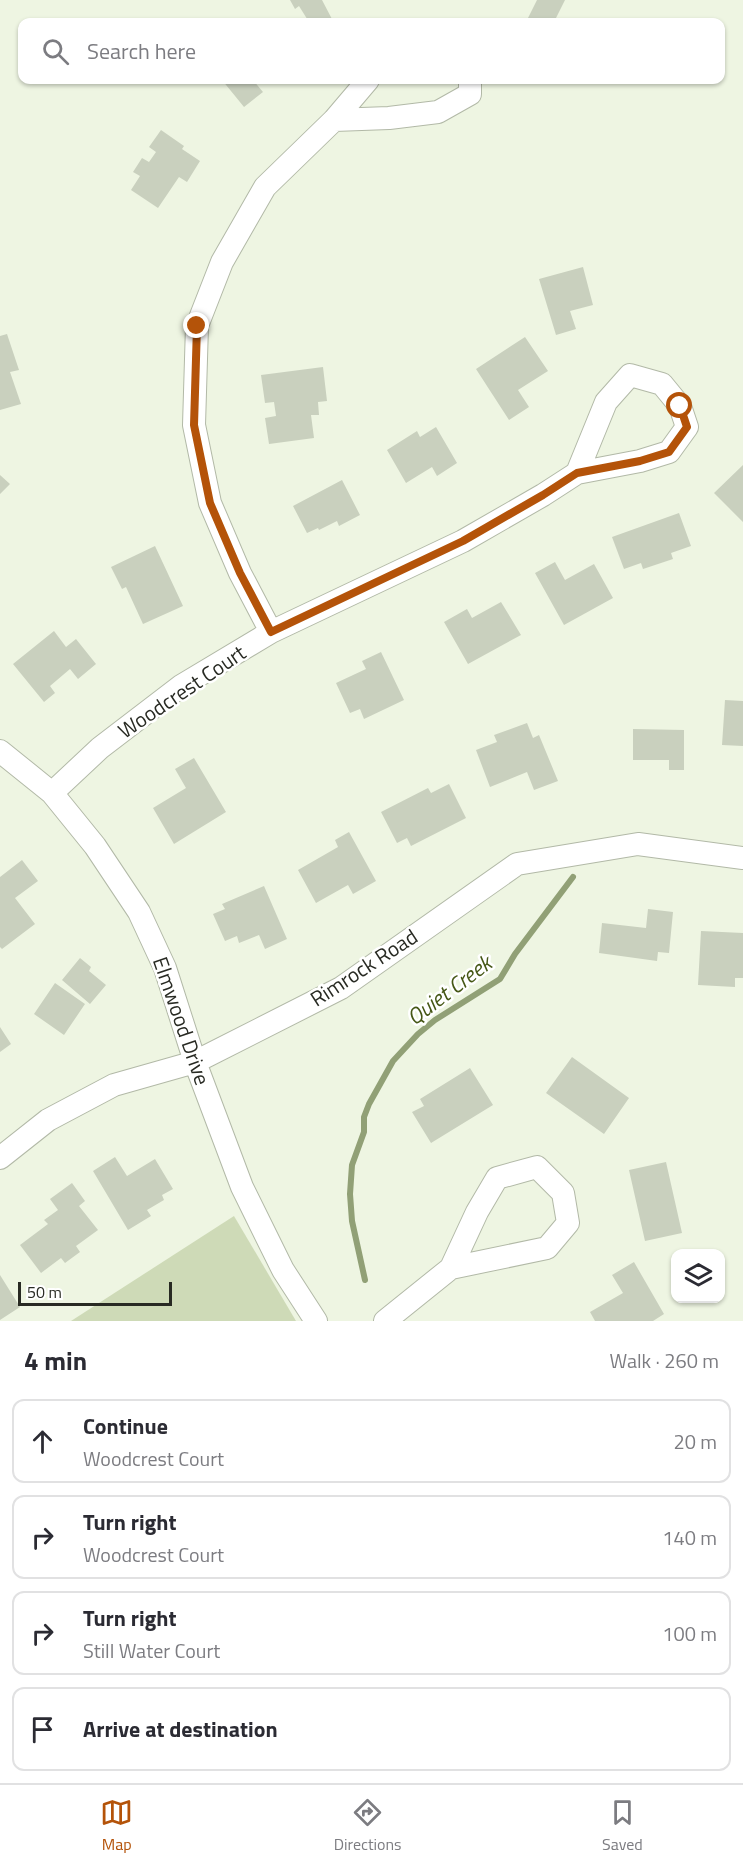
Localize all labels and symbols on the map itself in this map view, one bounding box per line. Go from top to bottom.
route end [183,312,209,338]
route start [666,392,692,418]
street label: Woodcrest Court [111,636,252,746]
street label: Rimrock Road [303,920,424,1014]
water label: Quiet Creek [399,945,501,1033]
street label: Elmwood Drive [145,952,219,1089]
scale bar [18,1279,172,1306]

